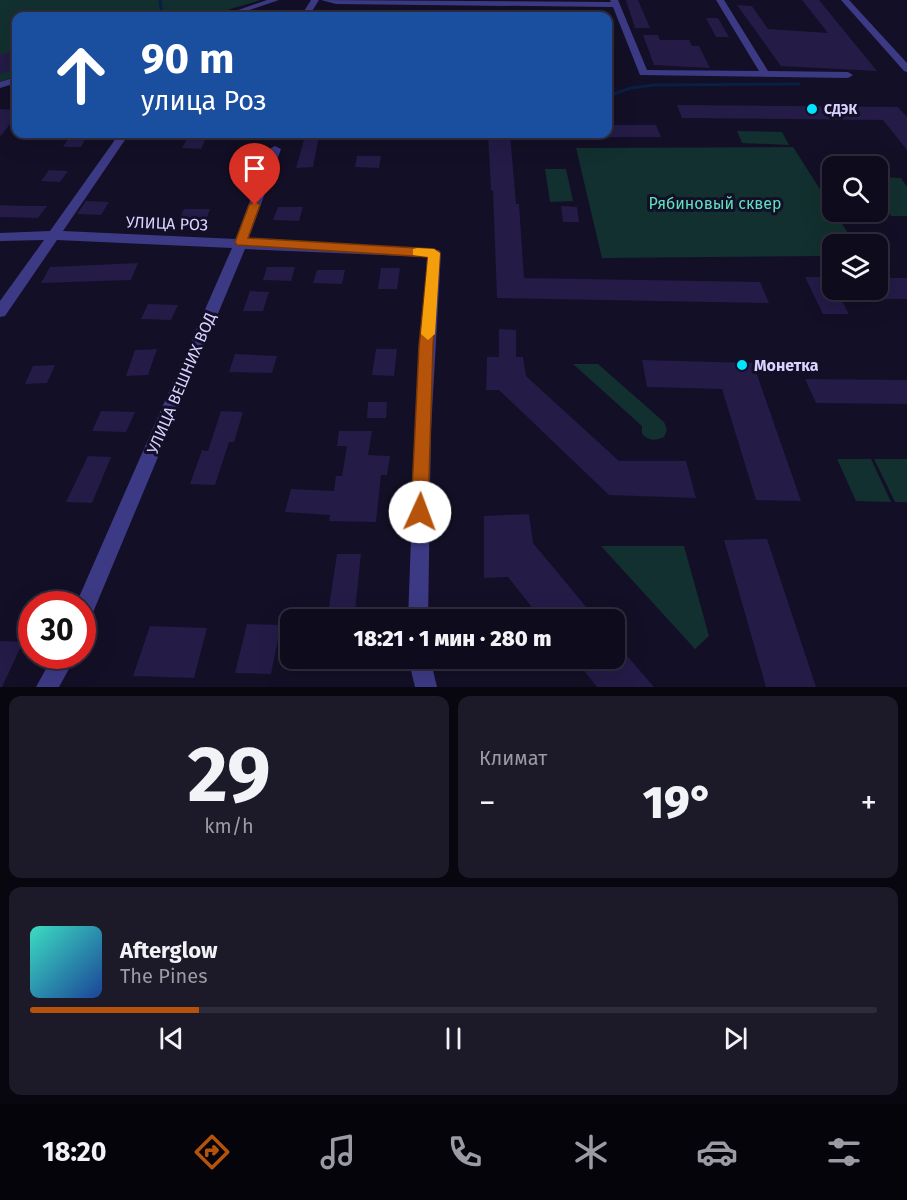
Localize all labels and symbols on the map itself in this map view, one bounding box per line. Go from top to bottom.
place label: СДЭК [824,101,857,118]
marker: СДЭК [805,102,819,116]
pin [229,143,280,205]
park label: Рябиновый сквер [649,194,781,213]
street label: УЛИЦА РОЗ [126,213,208,234]
street label: УЛИЦА ВЕШНИХ ВОД [143,309,220,457]
place label: Монетка [754,356,819,375]
marker: Монетка [735,358,749,372]
position arrow [388,480,452,544]
speed limit sign: 30 [18,591,96,669]

